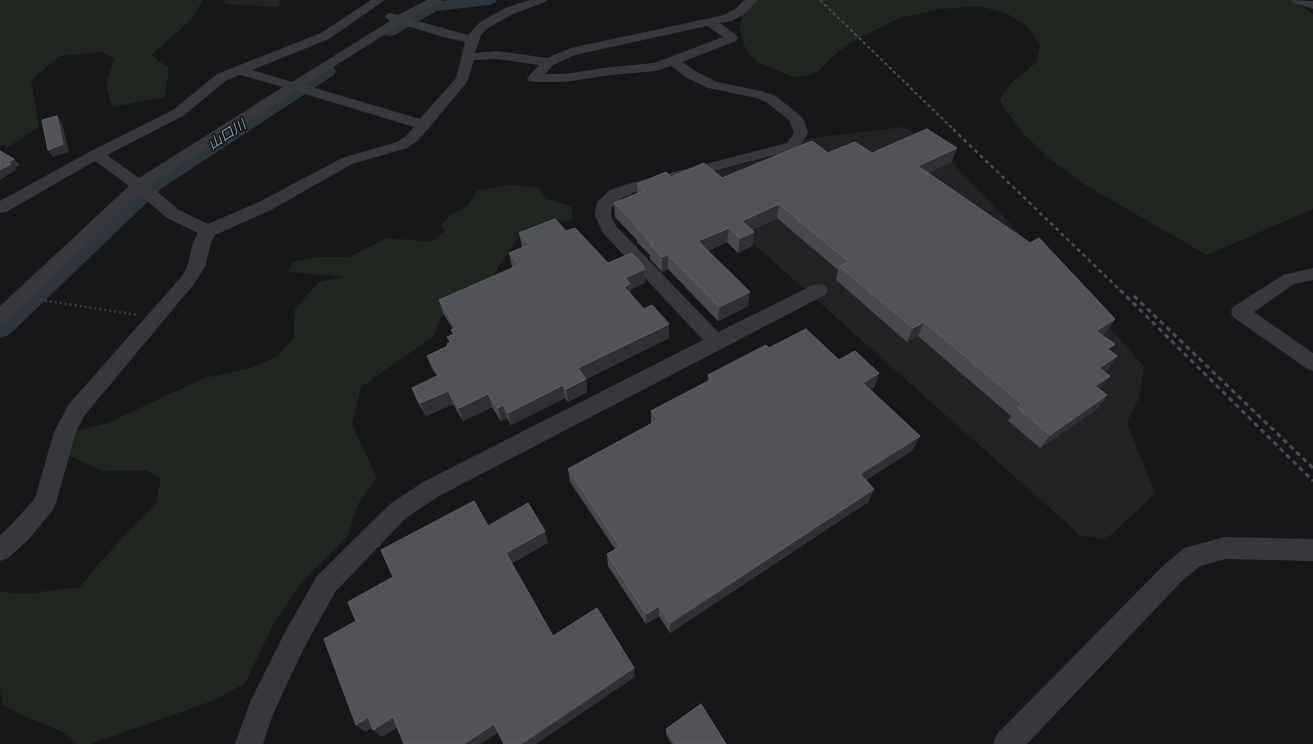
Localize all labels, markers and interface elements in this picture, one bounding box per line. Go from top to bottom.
water label: 山口川 [205,117,249,153]

